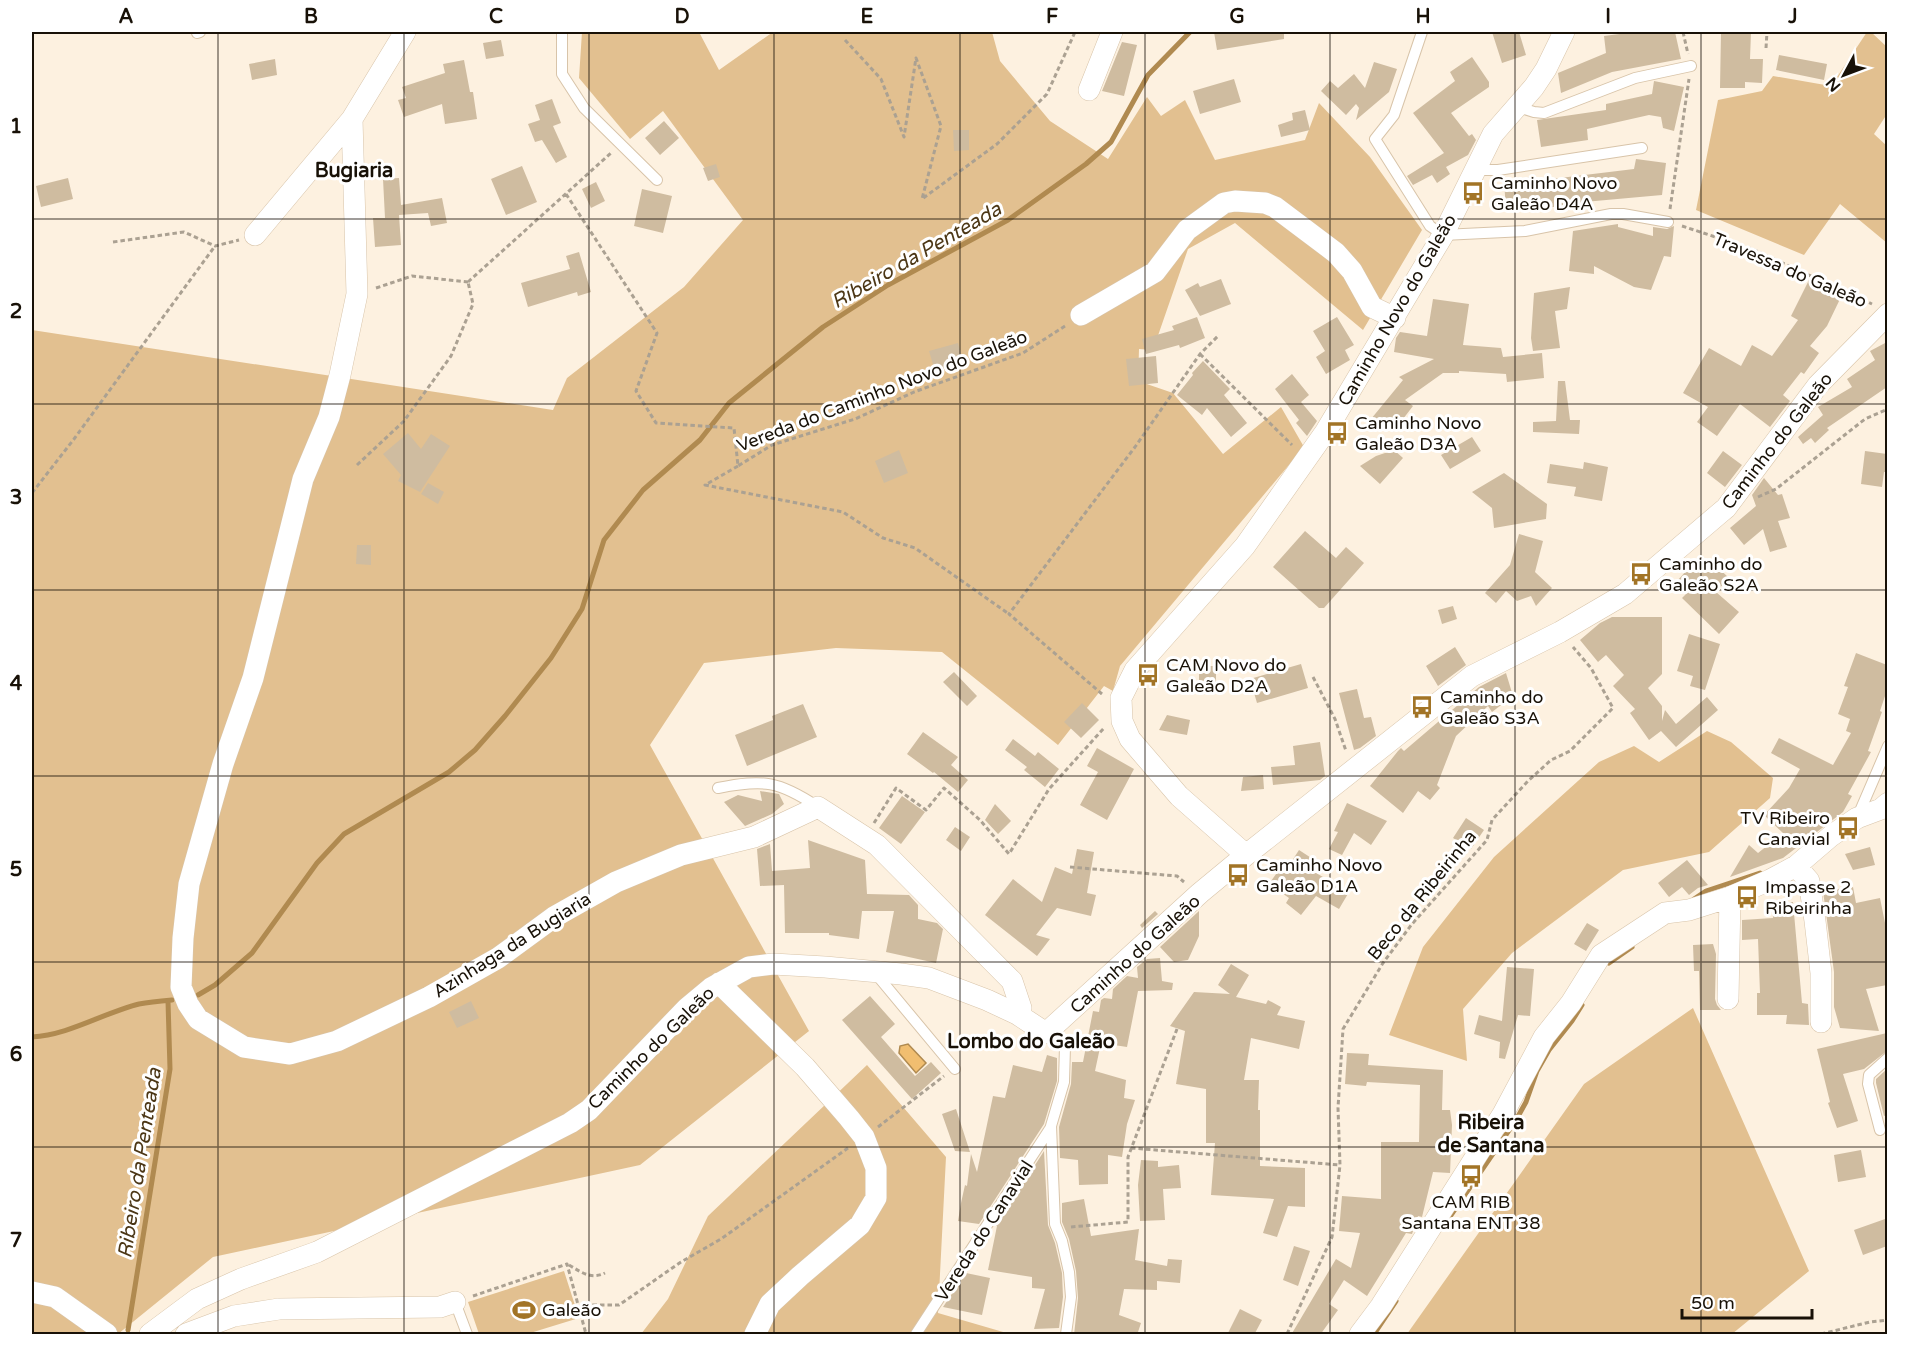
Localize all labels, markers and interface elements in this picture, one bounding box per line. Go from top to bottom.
text: A [119,5,134,29]
text: B [304,5,318,29]
text: C [489,5,503,29]
text: D [674,5,690,29]
text: E [861,5,874,29]
text: F [1046,5,1058,29]
text: G [1229,5,1245,29]
text: H [1415,5,1431,29]
text: I [1605,5,1611,29]
text: J [1787,5,1798,29]
north arrow [1814,45,1874,105]
text: N [1822,73,1845,96]
text: 1 [10,115,22,139]
district label: Bugiaria [315,159,393,183]
place label: Caminho Novo Galeão D4A [1491,172,1618,215]
bus stop icon: Caminho Novo Galeão D4A [1460,180,1486,206]
water label: Ribeiro da Penteada [827,197,1006,314]
street label: Caminho Novo do Galeão [1333,210,1461,410]
street label: Travessa do Galeão [1710,228,1870,312]
text: 2 [10,300,22,324]
street label: Vereda do Caminho Novo do Galeão [734,325,1030,457]
street label: Caminho do Galeão [1717,368,1837,514]
place label: Caminho Novo Galeão D3A [1355,412,1482,455]
bus stop icon: Caminho Novo Galeão D3A [1324,420,1350,446]
text: 3 [10,486,22,510]
place label: Caminho do Galeão S2A [1659,553,1763,596]
bus stop icon: Caminho do Galeão S2A [1628,561,1654,587]
place label: CAM Novo do Galeão D2A [1166,654,1286,697]
bus stop icon: CAM Novo do Galeão D2A [1135,662,1161,688]
text: 4 [10,672,23,696]
place label: Caminho do Galeão S3A [1440,686,1544,729]
bus stop icon: Caminho do Galeão S3A [1409,694,1435,720]
place label: TV Ribeiro Canavial [1740,807,1830,850]
bus stop icon: TV Ribeiro Canavial [1835,815,1861,841]
street label: Beco da Ribeirinha [1363,826,1481,964]
place label: Caminho Novo Galeão D1A [1256,854,1383,897]
text: 5 [10,858,22,882]
bus stop icon: Caminho Novo Galeão D1A [1225,862,1251,888]
place label: Impasse 2 Ribeirinha [1765,876,1852,919]
bus stop icon: Impasse 2 Ribeirinha [1734,884,1760,910]
street label: Azinhaga da Bugiaria [429,887,595,1003]
street label: Caminho do Galeão [1065,890,1205,1018]
street label: Caminho do Galeão [583,982,719,1114]
district label: Lombo do Galeão [947,1030,1115,1054]
text: 6 [10,1043,22,1067]
water label: Ribeiro da Penteada [113,1066,167,1260]
district label: Ribeira de Santana [1438,1111,1544,1158]
street label: Vereda do Canavial [930,1156,1038,1306]
bus stop icon: CAM RIB Santana ENT 38 [1458,1163,1484,1189]
place label: CAM RIB Santana ENT 38 [1402,1191,1540,1234]
text: 7 [10,1229,22,1253]
scale bar [1682,1282,1812,1320]
text: 50 m [1691,1292,1735,1314]
sports icon: Galeão [511,1297,537,1323]
place label: Galeão [542,1299,602,1321]

